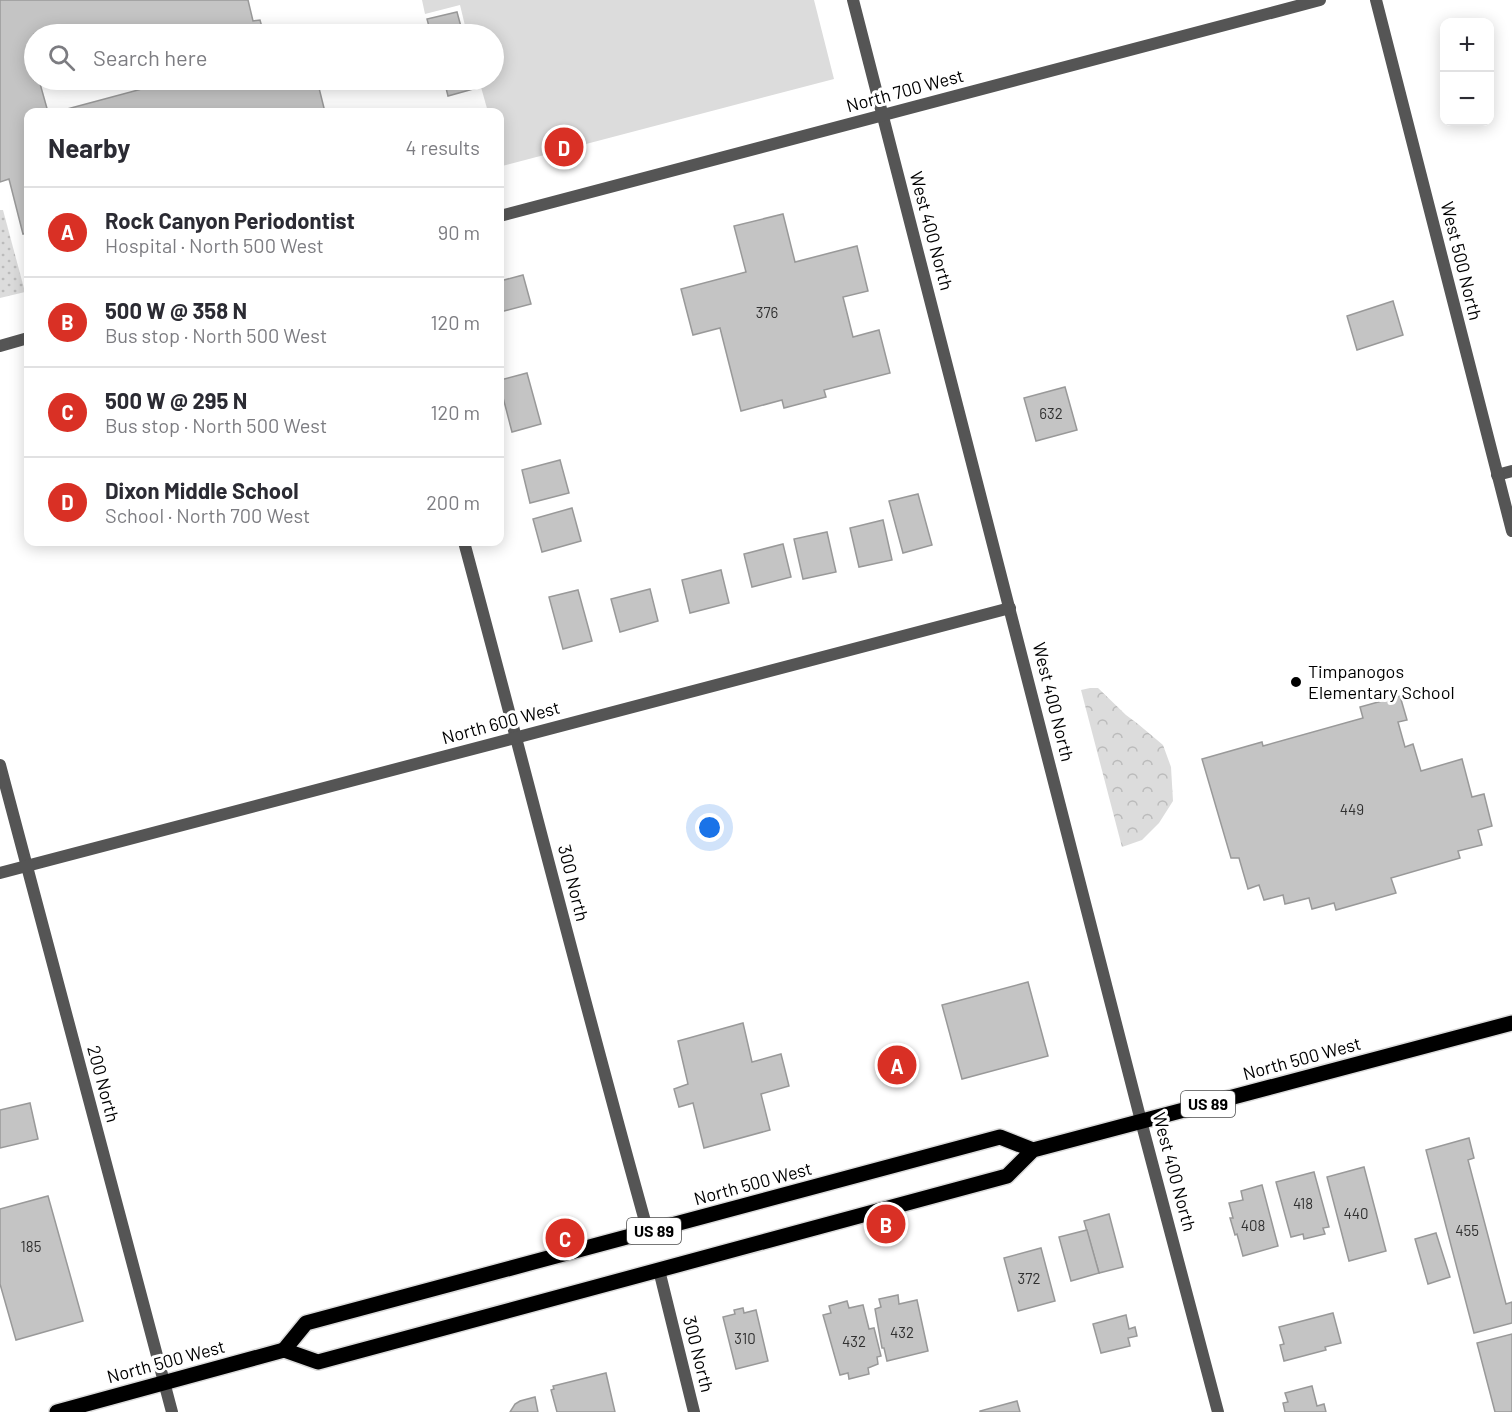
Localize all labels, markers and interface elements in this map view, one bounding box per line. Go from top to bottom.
map controls [1440,18,1494,126]
button: + [1440,18,1494,72]
search box [24,24,504,90]
icon: search [45,41,78,74]
text: Search here [93,44,207,70]
street label: North 700 West [844,64,966,116]
button: − [1440,72,1494,126]
pin: D [544,124,584,170]
text: Nearby [48,132,130,163]
text: 4 results [405,135,480,159]
street label: West 400 North [906,169,958,293]
street label: West 500 North [1437,199,1487,322]
text: Rock Canyon Periodontist [105,207,355,233]
text: A [61,220,74,244]
text: 90 m [438,220,480,244]
text: Hospital · North 500 West [105,233,324,257]
text: 500 W @ 358 N [105,297,247,323]
house number: 376 [756,303,778,321]
text: B [61,310,74,334]
text: 120 m [430,310,480,334]
text: Bus stop · North 500 West [105,323,327,347]
text: 500 W @ 295 N [105,387,247,413]
text: C [61,400,74,424]
text: 120 m [430,400,480,424]
house number: 632 [1039,404,1063,422]
text: Bus stop · North 500 West [105,413,327,437]
text: Dixon Middle School [105,477,299,503]
text: D [61,490,74,514]
text: 200 m [426,490,480,514]
text: School · North 700 West [105,503,310,527]
street label: West 400 North [1029,640,1079,764]
place label: Timpanogos Elementary School [1308,660,1455,703]
marker: Timpanogos Elementary School [1289,675,1303,689]
street label: North 600 West [439,696,562,748]
house number: 449 [1340,800,1364,818]
your location [695,813,724,842]
street label: 300 North [554,842,594,923]
street label: North 500 West [1240,1032,1363,1084]
pin: A [878,1042,916,1088]
street label: 200 North [83,1043,125,1125]
road number: US 89 [1181,1091,1235,1117]
street label: West 400 North [1149,1110,1201,1234]
street label: North 500 West [691,1157,814,1209]
house number: 418 [1293,1194,1313,1212]
pin: B [866,1202,906,1246]
house number: 440 [1343,1204,1369,1222]
pin: C [546,1216,584,1260]
house number: 408 [1241,1216,1265,1234]
road number: US 89 [627,1218,681,1244]
house number: 455 [1455,1221,1479,1239]
house number: 185 [21,1237,41,1255]
house number: 372 [1018,1269,1040,1287]
street label: 300 North [679,1313,719,1394]
house number: 432 [890,1323,914,1341]
house number: 310 [734,1329,756,1347]
house number: 432 [842,1332,866,1350]
street label: North 500 West [104,1335,227,1387]

